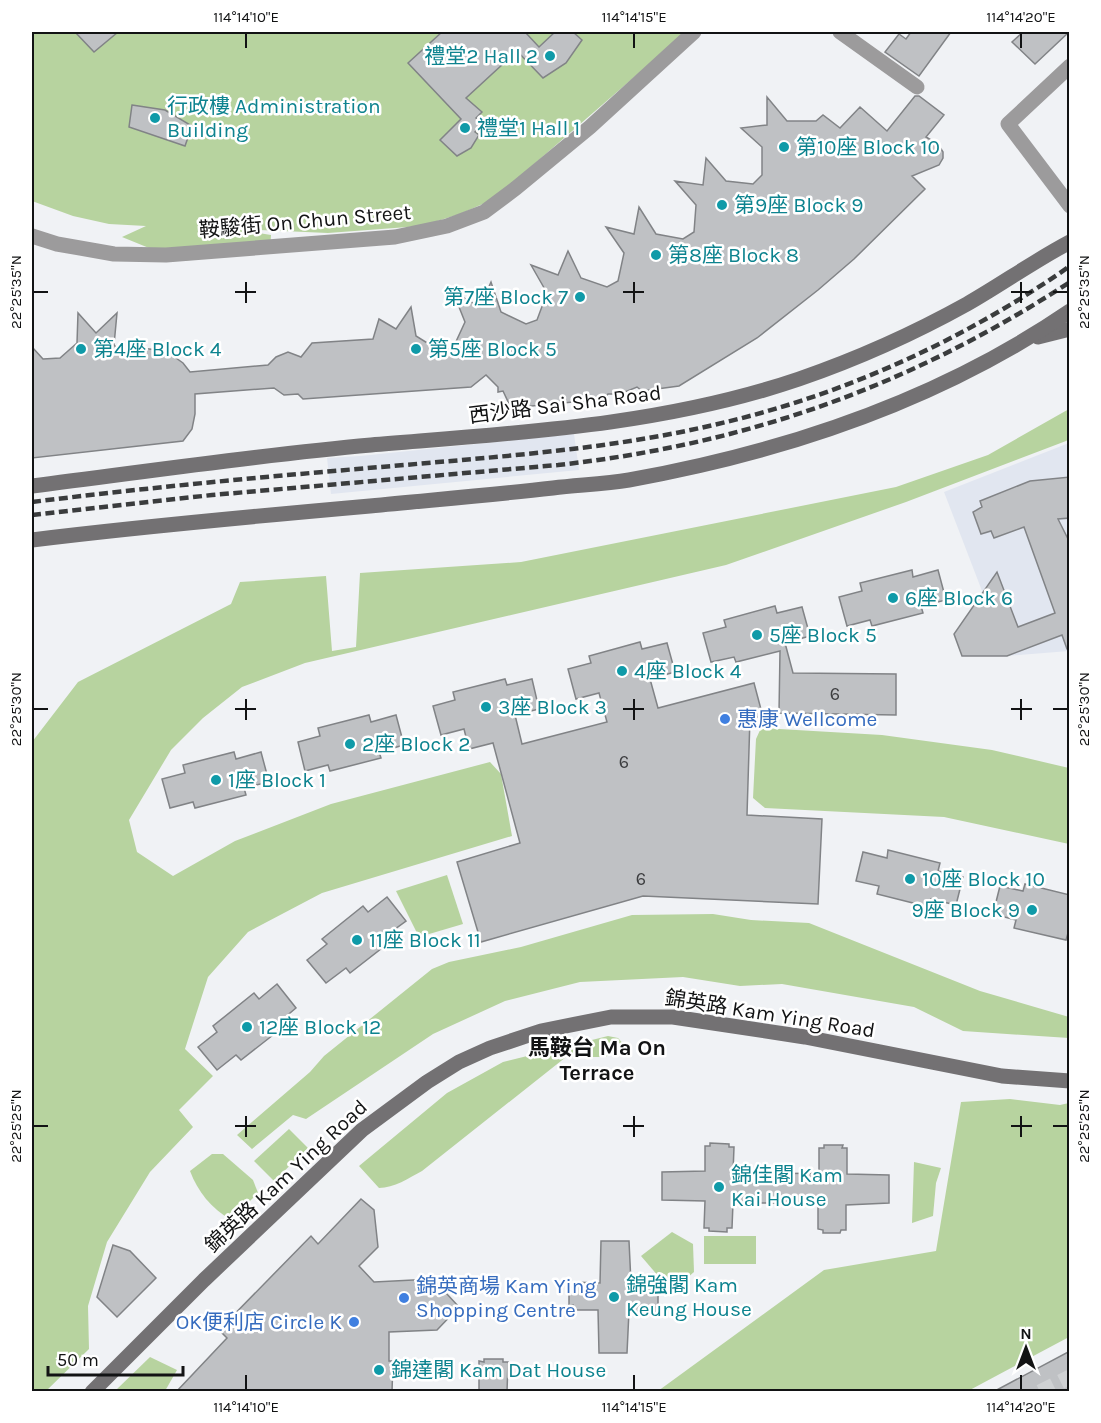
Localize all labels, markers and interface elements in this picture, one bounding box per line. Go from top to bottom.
text: 114°14'10"E [213,8,279,26]
text: 114°14'15"E [601,8,667,26]
text: 114°14'20"E [986,8,1056,26]
place label: 禮堂2 Hall 2 [424,44,538,68]
marker: 禮堂2 Hall 2 [543,49,557,63]
place label: 行政樓 Administration Building [167,94,381,142]
marker: 行政樓 Administration Building [148,111,162,125]
place label: 禮堂1 Hall 1 [477,116,580,140]
marker: 禮堂1 Hall 1 [458,121,472,135]
place label: 第10座 Block 10 [796,135,940,159]
marker: 第10座 Block 10 [777,140,791,154]
place label: 第9座 Block 9 [734,193,863,217]
marker: 第9座 Block 9 [715,198,729,212]
street label: 鞍駿街 On Chun Street [198,200,412,242]
place label: 第8座 Block 8 [668,243,799,267]
marker: 第8座 Block 8 [649,248,663,262]
text: 22°25'35"N [7,255,25,329]
text: 22°25'35"N [1075,255,1093,329]
place label: 第7座 Block 7 [443,285,568,309]
marker: 第7座 Block 7 [573,290,587,304]
place label: 第4座 Block 4 [93,337,222,361]
place label: 第5座 Block 5 [428,337,557,361]
marker: 第4座 Block 4 [74,342,88,356]
marker: 第5座 Block 5 [409,342,423,356]
street label: 西沙路 Sai Sha Road [467,380,663,428]
place label: 6座 Block 6 [905,586,1013,610]
marker: 6座 Block 6 [886,591,900,605]
place label: 5座 Block 5 [769,623,877,647]
marker: 5座 Block 5 [750,628,764,642]
place label: 4座 Block 4 [634,659,742,683]
marker: 4座 Block 4 [615,664,629,678]
text: 22°25'30"N [7,672,25,746]
text: 22°25'30"N [1075,672,1093,746]
house number: 6 [830,683,840,705]
place label: 3座 Block 3 [498,695,607,719]
marker: 3座 Block 3 [479,700,493,714]
place label: 惠康 Wellcome [737,707,877,731]
marker: 惠康 Wellcome [718,712,732,726]
place label: 2座 Block 2 [362,732,470,756]
marker: 2座 Block 2 [343,737,357,751]
house number: 6 [619,751,629,773]
place label: 1座 Block 1 [228,768,326,792]
marker: 1座 Block 1 [209,773,223,787]
place label: 10座 Block 10 [922,867,1045,891]
house number: 6 [636,868,646,890]
marker: 10座 Block 10 [903,872,917,886]
place label: 9座 Block 9 [912,898,1020,922]
marker: 9座 Block 9 [1025,903,1039,917]
place label: 11座 Block 11 [369,928,481,952]
marker: 11座 Block 11 [350,933,364,947]
street label: 錦英路 Kam Ying Road [663,986,877,1042]
place label: 12座 Block 12 [259,1015,381,1039]
marker: 12座 Block 12 [240,1020,254,1034]
district label: 馬鞍台 Ma On Terrace [528,1035,666,1086]
text: 22°25'25"N [7,1089,25,1163]
text: 22°25'25"N [1075,1089,1093,1163]
street label: 錦英路 Kam Ying Road [200,1095,372,1257]
place label: 錦佳閣 Kam Kai House [731,1163,843,1211]
marker: 錦佳閣 Kam Kai House [712,1180,726,1194]
place label: 錦強閣 Kam Keung House [626,1273,752,1321]
place label: 錦英商場 Kam Ying Shopping Centre [416,1274,596,1322]
marker: 錦強閣 Kam Keung House [607,1290,621,1304]
marker: 錦英商場 Kam Ying Shopping Centre [397,1291,411,1305]
place label: OK便利店 Circle K [176,1310,342,1334]
marker: OK便利店 Circle K [347,1315,361,1329]
north arrow [996,1318,1056,1378]
text: N [1020,1324,1032,1343]
scale bar [48,1339,183,1377]
text: 50 m [57,1349,99,1371]
place label: 錦達閣 Kam Dat House [391,1358,606,1382]
marker: 錦達閣 Kam Dat House [372,1363,386,1377]
text: 114°14'10"E [213,1398,279,1416]
text: 114°14'15"E [601,1398,667,1416]
text: 114°14'20"E [986,1398,1056,1416]

